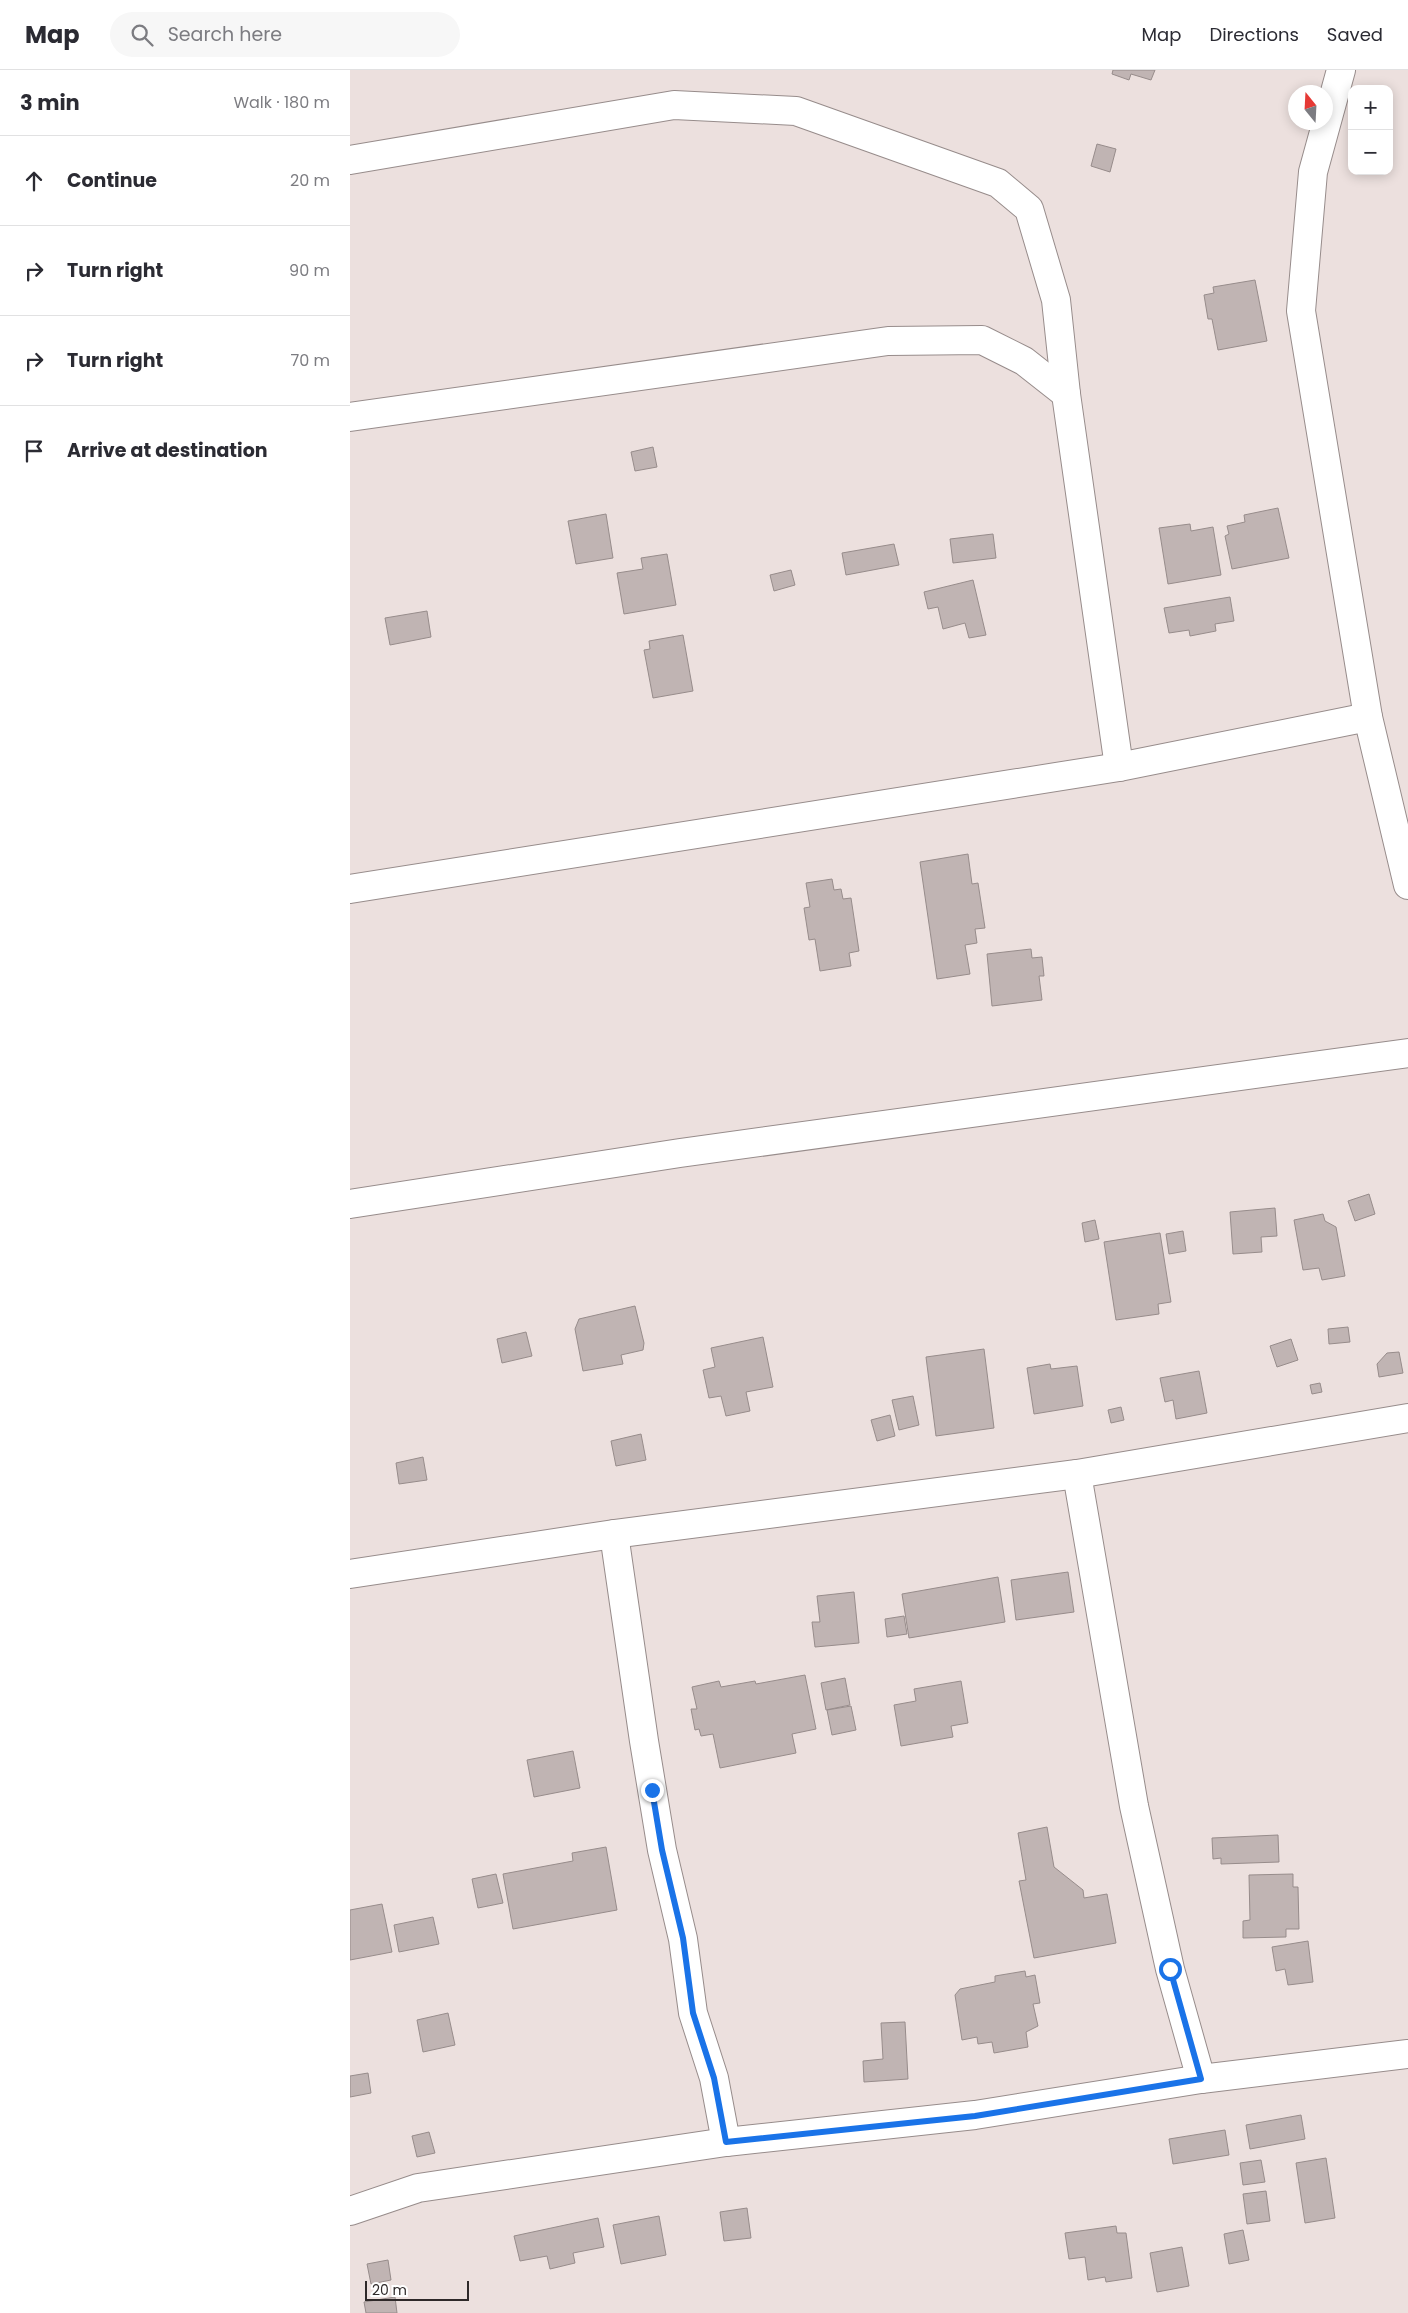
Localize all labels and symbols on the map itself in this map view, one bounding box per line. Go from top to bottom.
north arrow [1288,85,1333,130]
route end [641,1779,664,1802]
route start [1159,1958,1182,1981]
scale bar [365,2278,469,2301]

